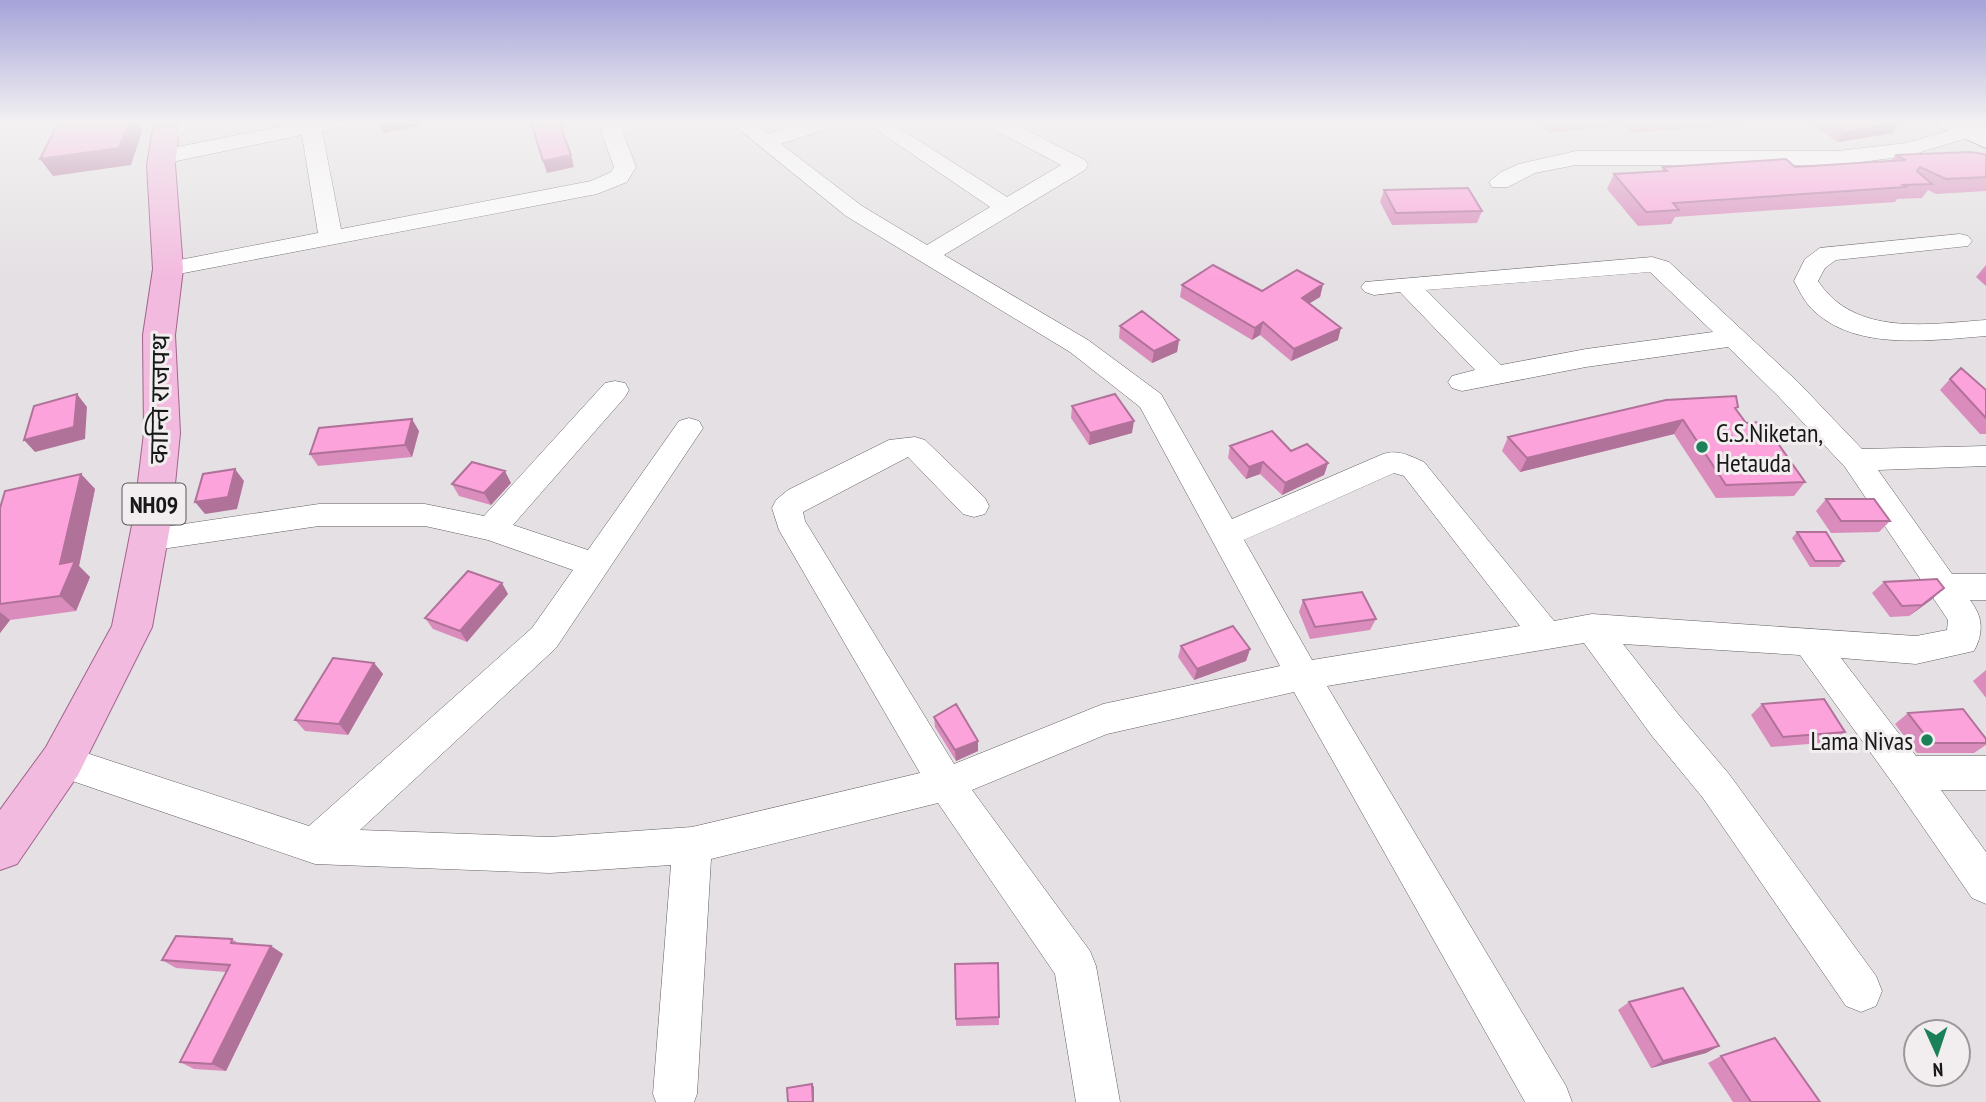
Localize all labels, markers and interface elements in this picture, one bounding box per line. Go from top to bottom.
street label: कान्ति राजपथ [141,333,177,464]
place label: G.S.Niketan, Hetauda [1716,416,1823,479]
marker: G.S.Niketan, Hetauda [1694,439,1710,455]
road number: NH09 [122,484,186,524]
place label: Lama Nivas [1810,724,1913,757]
marker: Lama Nivas [1919,732,1935,748]
north arrow [1902,1018,1972,1088]
text: N [1932,1058,1944,1082]

